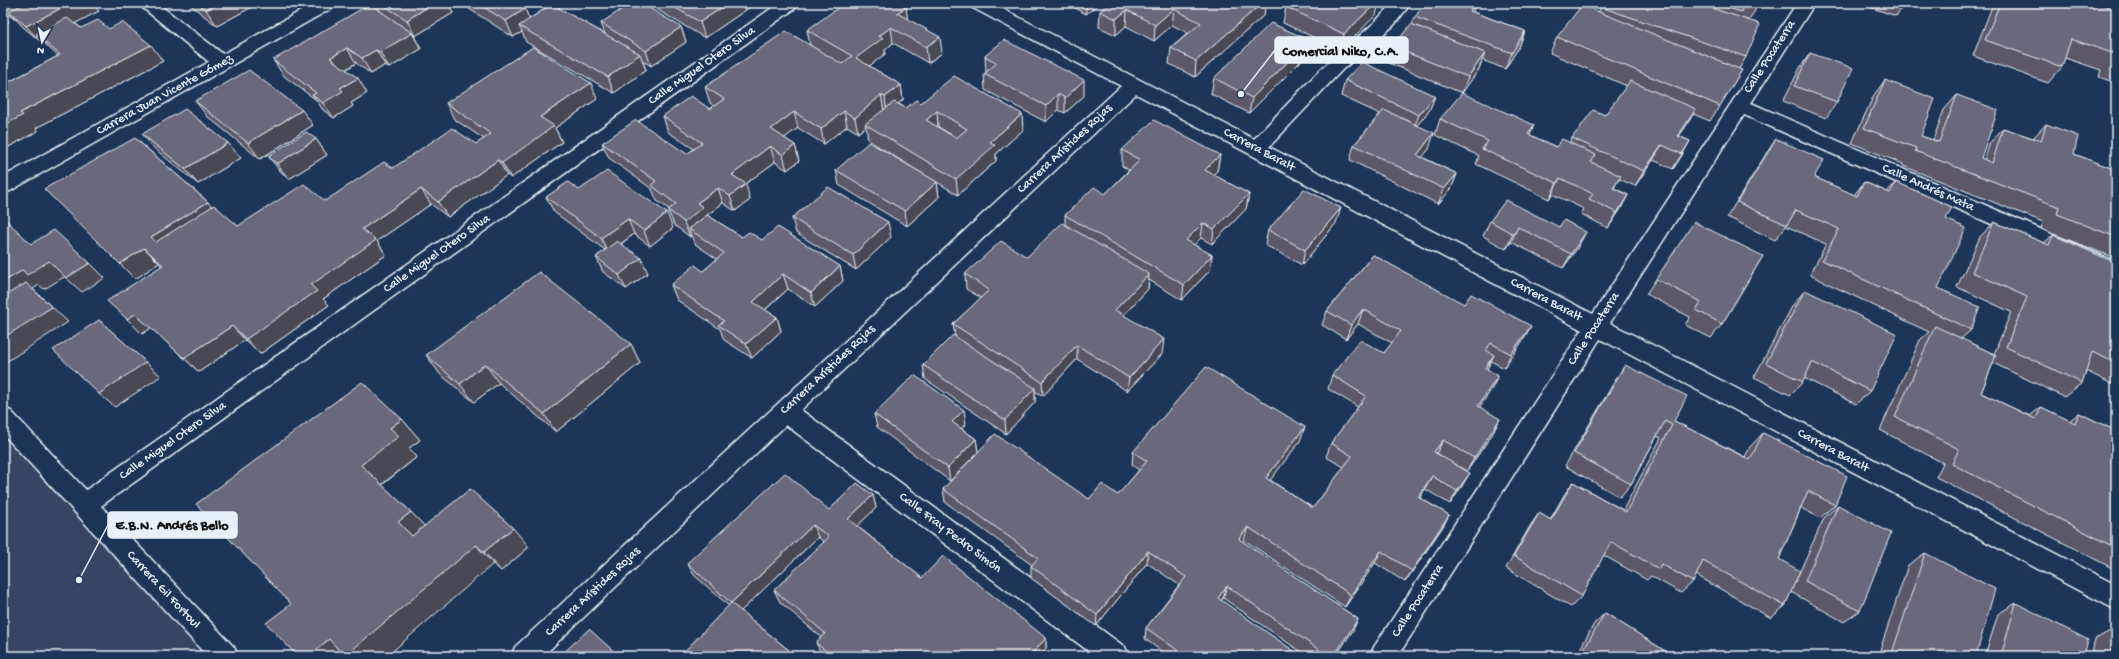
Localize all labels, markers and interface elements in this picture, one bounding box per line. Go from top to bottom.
street label: Calle Pocaterra [1741,17,1800,96]
north arrow [22,22,62,62]
street label: Calle Miguel Otero Silva [646,23,759,108]
callout: Comercial Niko, C.A. [1275,37,1408,63]
text: N [36,43,45,56]
text: Comercial Niko, C.A. [1282,44,1399,61]
street label: Carrera Juan Vicente Gómez [94,51,237,139]
street label: Carrera Arístides Rojas [1014,100,1117,197]
street label: Carrera Baralt [1221,125,1299,176]
street label: Calle Andrés Mata [1880,161,1977,215]
street label: Calle Miguel Otero Silva [381,211,494,296]
street label: Carrera Baralt [1508,275,1586,326]
street label: Calle Pocaterra [1565,289,1624,368]
street label: Carrera Arístides Rojas [777,321,880,418]
street label: Calle Miguel Otero Silva [117,398,230,483]
street label: Carrera Baralt [1795,426,1873,477]
street label: Calle Fray Pedro Simón [896,489,1005,577]
callout: E.B.N. Andrés Bello [108,512,237,538]
text: E.B.N. Andrés Bello [115,518,229,535]
street label: Carrera Arístides Rojas [542,543,645,640]
street label: Carrera Gil Fortoul [123,548,203,632]
street label: Calle Pocaterra [1389,561,1448,640]

